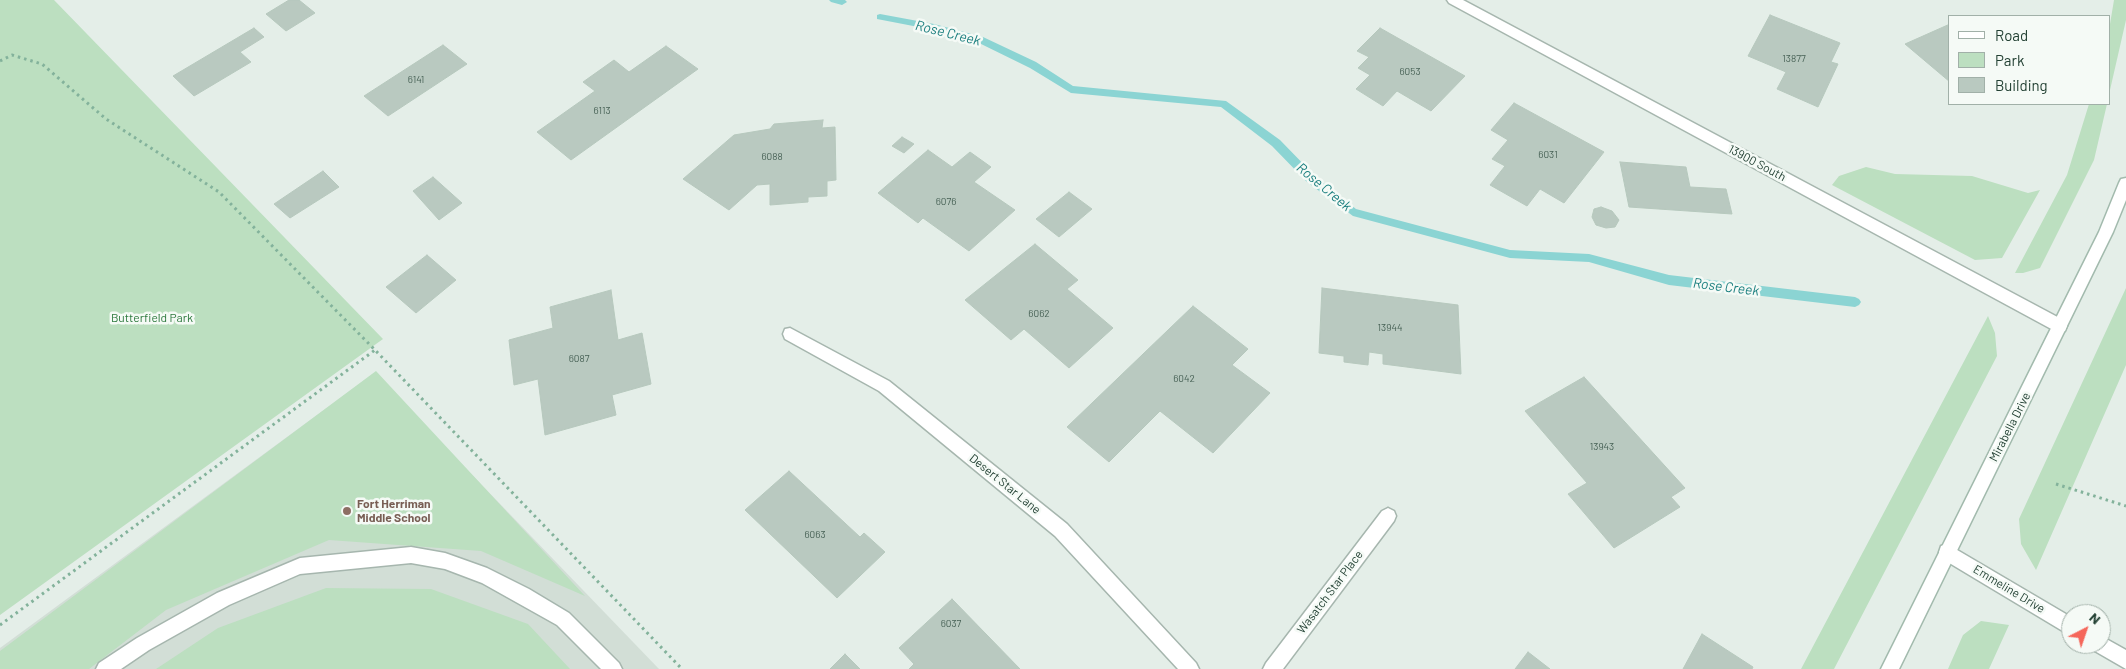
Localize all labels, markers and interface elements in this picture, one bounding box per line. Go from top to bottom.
legend [1948,15,2111,105]
water label: Rose Creek [914,17,982,49]
text: Road [1995,26,2028,44]
text: Park [1995,51,2024,69]
house number: 13877 [1782,53,1806,65]
house number: 6053 [1399,66,1421,78]
house number: 6141 [408,74,424,86]
text: Building [1995,76,2048,94]
house number: 6113 [593,105,611,117]
street label: 13900 South [1726,142,1788,184]
house number: 6031 [1538,149,1558,161]
house number: 6088 [761,151,783,163]
water label: Rose Creek [1293,159,1355,215]
house number: 6076 [936,196,956,208]
water label: Rose Creek [1692,275,1760,299]
house number: 6062 [1028,308,1050,320]
park label: Butterfield Park [111,311,193,325]
house number: 13944 [1378,322,1402,334]
house number: 6087 [569,353,589,365]
house number: 6042 [1173,373,1195,385]
street label: Mirabella Drive [1986,390,2034,464]
house number: 13943 [1590,441,1614,453]
street label: Desert Star Lane [967,451,1043,517]
place label: Fort Herriman Middle School [357,497,431,525]
marker: Fort Herriman Middle School [341,505,353,517]
house number: 6063 [804,529,826,541]
street label: Wasatch Star Place [1294,548,1366,636]
street label: Emmeline Drive [1971,562,2047,616]
north arrow [2061,604,2111,654]
text: N [2086,609,2105,628]
house number: 6037 [941,618,961,630]

